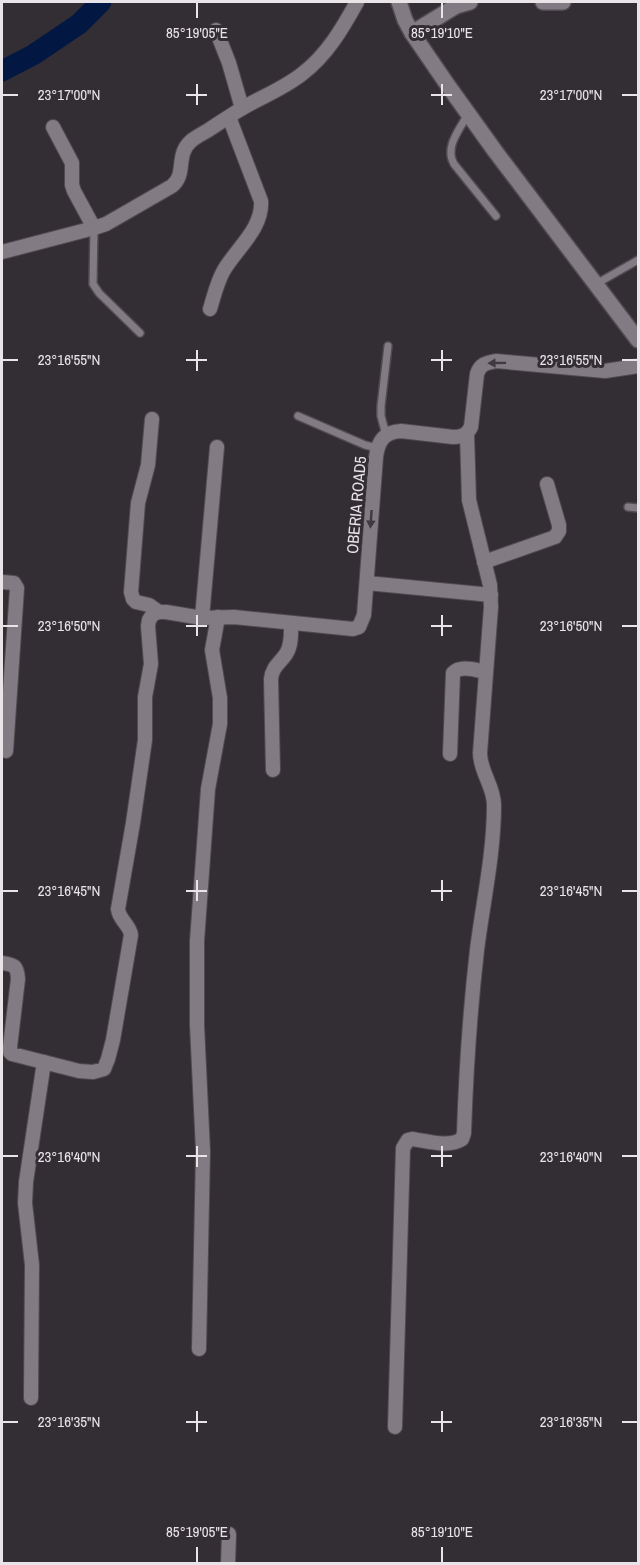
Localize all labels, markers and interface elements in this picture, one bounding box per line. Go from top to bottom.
text: 85°19'05"E [166,22,228,43]
text: 85°19'10"E [411,22,473,43]
text: 23°17'00"N [38,84,100,105]
text: 23°17'00"N [540,84,602,105]
text: 23°16'55"N [38,349,100,370]
text: 23°16'55"N [540,349,602,370]
one-way arrow [487,358,506,367]
street label: OBERIA ROAD5 [341,455,371,555]
one-way arrow [366,510,376,529]
text: 23°16'50"N [38,615,100,636]
text: 23°16'50"N [540,615,602,636]
text: 23°16'45"N [38,880,100,901]
text: 23°16'45"N [540,880,602,901]
text: 23°16'40"N [38,1146,100,1167]
text: 23°16'40"N [540,1146,602,1167]
text: 23°16'35"N [38,1411,100,1432]
text: 23°16'35"N [540,1411,602,1432]
text: 85°19'05"E [166,1521,228,1542]
text: 85°19'10"E [411,1521,473,1542]

